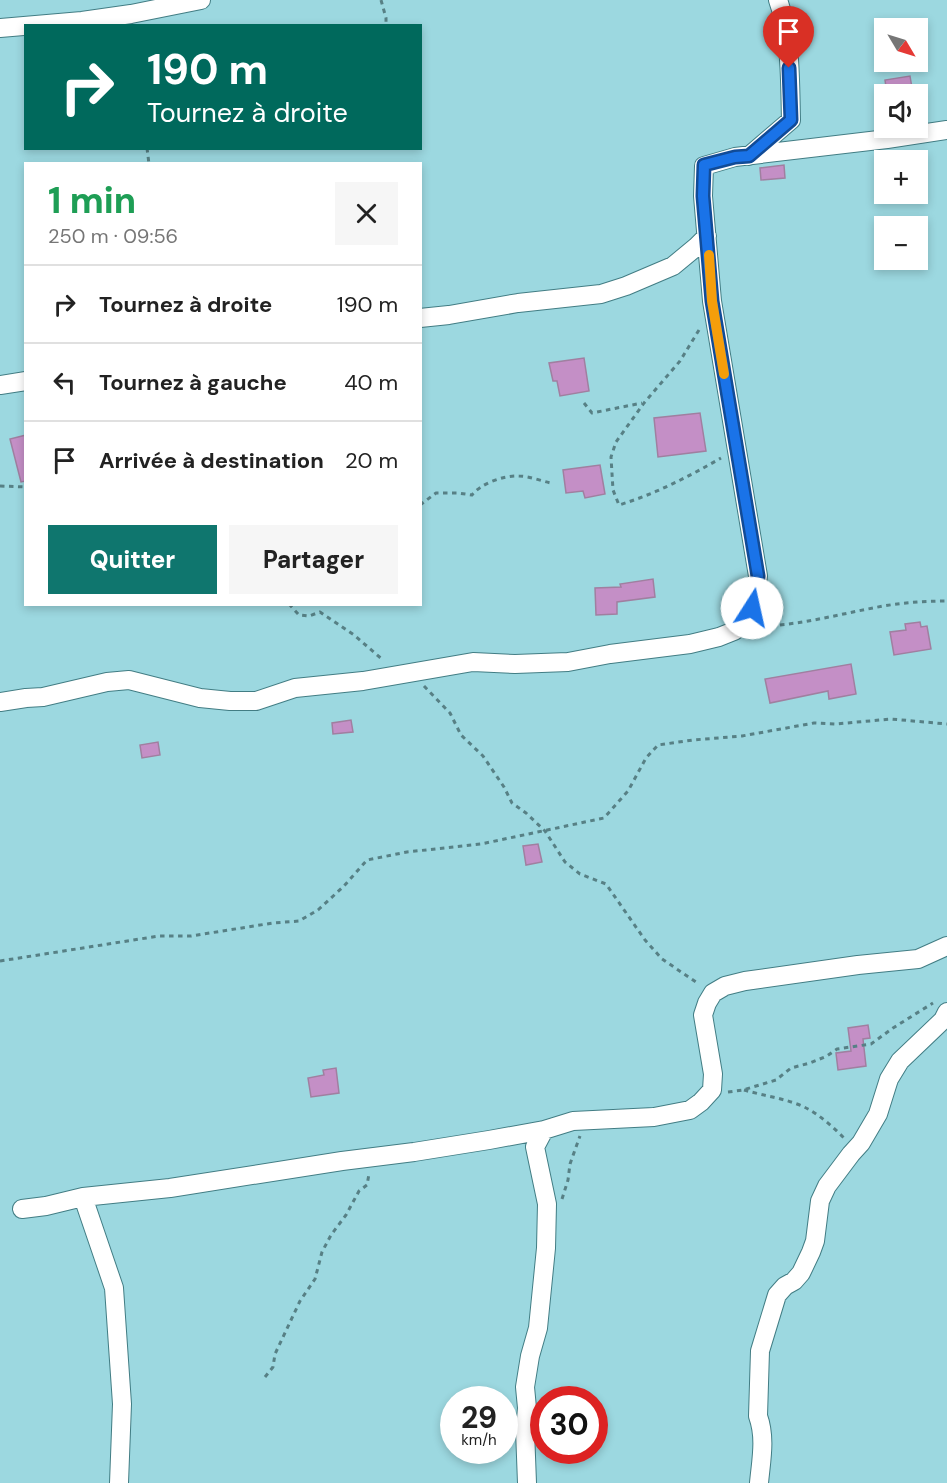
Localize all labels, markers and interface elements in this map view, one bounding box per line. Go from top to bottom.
pin [763,6,814,68]
icon: arrive [772,15,805,48]
north arrow [874,18,928,72]
map controls [874,18,928,270]
text: 190 m [147,42,268,97]
icon: right [48,48,126,126]
button: sound [874,84,928,138]
text: Tournez à droite [147,95,348,130]
button: + [874,150,928,204]
text: 1 min [48,177,136,224]
button: close [335,182,398,245]
button: − [874,216,928,270]
text: 250 m · 09:56 [48,223,178,249]
icon: right [48,288,81,321]
text: Tournez à droite [99,290,272,319]
text: 190 m [337,290,398,319]
icon: left [48,366,81,399]
text: Tournez à gauche [99,368,287,397]
text: 40 m [344,368,398,397]
icon: arrive [48,444,81,477]
text: Arrivée à destination [99,446,324,475]
text: 20 m [345,446,398,475]
button: Quitter [48,525,217,594]
button: Partager [229,525,398,594]
position arrow [720,576,784,640]
speed limit sign: 30 [530,1386,608,1464]
text: 29 [461,1398,497,1437]
text: km/h [461,1430,497,1450]

